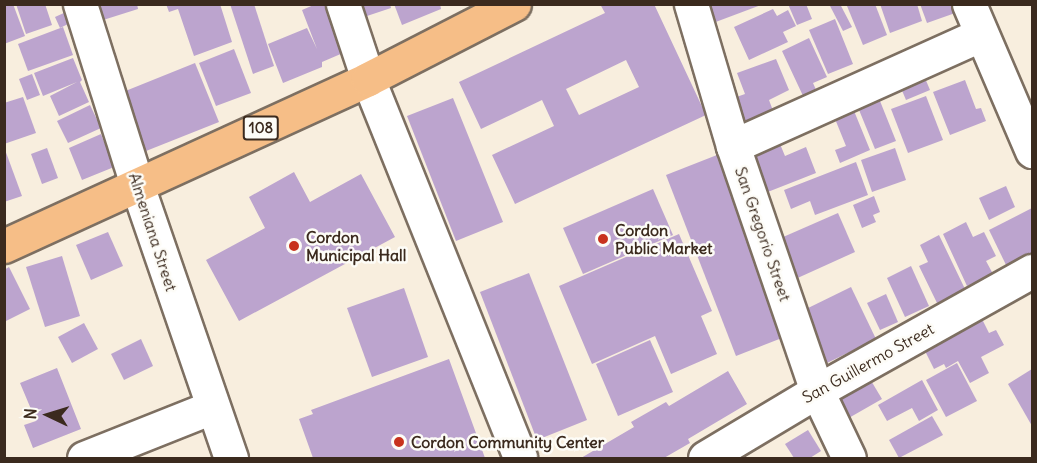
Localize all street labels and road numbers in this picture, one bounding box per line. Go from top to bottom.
road number: 108 [242,116,280,140]
street label: San Gregorio Street [731,164,795,304]
street label: Almeniana Street [125,170,181,294]
street label: San Guillermo Street [799,319,937,407]

